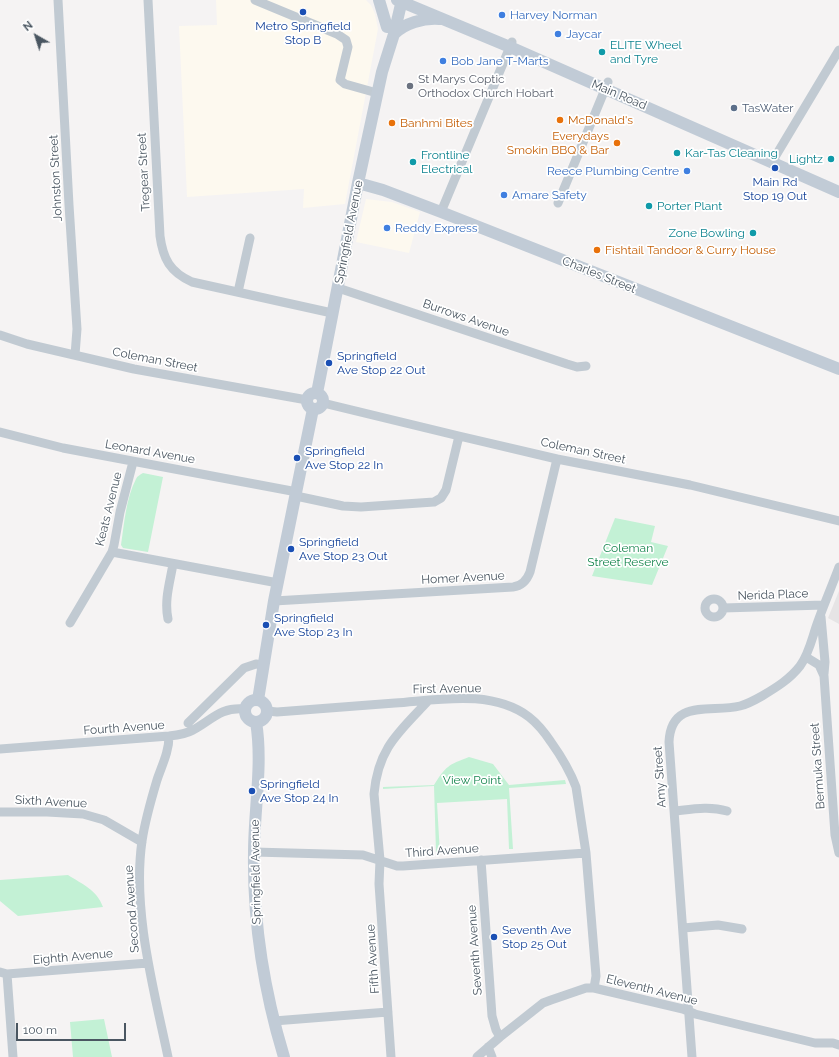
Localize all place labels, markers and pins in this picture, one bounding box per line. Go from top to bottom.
marker: Metro Springfield Stop B [298,7,308,17]
place label: Harvey Norman [510,8,597,22]
marker: Harvey Norman [497,10,507,20]
place label: Metro Springfield Stop B [255,19,351,47]
place label: Jaycar [566,27,602,41]
marker: Jaycar [553,29,563,39]
place label: ELITE Wheel and Tyre [610,38,682,66]
marker: ELITE Wheel and Tyre [597,47,607,57]
place label: Bob Jane T-Marts [451,54,549,68]
marker: Bob Jane T-Marts [438,56,448,66]
place label: St Marys Coptic Orthodox Church Hobart [418,72,554,100]
marker: St Marys Coptic Orthodox Church Hobart [405,81,415,91]
place label: TasWater [742,101,793,115]
marker: TasWater [729,103,739,113]
place label: McDonald's [568,113,633,127]
marker: McDonald's [555,115,565,125]
place label: Banhmi Bites [400,116,473,130]
marker: Banhmi Bites [387,118,397,128]
place label: Everydays Smokin BBQ & Bar [507,129,609,157]
marker: Everydays Smokin BBQ & Bar [612,138,622,148]
place label: Kar-Tas Cleaning [685,146,778,160]
place label: Frontline Electrical [421,148,472,176]
marker: Kar-Tas Cleaning [672,148,682,158]
place label: Lightz [789,152,823,166]
marker: Lightz [826,154,836,164]
marker: Frontline Electrical [408,157,418,167]
marker: Main Rd Stop 19 Out [770,163,780,173]
place label: Reece Plumbing Centre [547,164,679,178]
marker: Reece Plumbing Centre [682,166,692,176]
place label: Main Rd Stop 19 Out [743,175,807,203]
place label: Amare Safety [512,188,587,202]
marker: Amare Safety [499,190,509,200]
place label: Porter Plant [657,199,722,213]
marker: Porter Plant [644,201,654,211]
place label: Reddy Express [395,221,478,235]
marker: Reddy Express [382,223,392,233]
place label: Zone Bowling [668,226,745,240]
marker: Zone Bowling [748,228,758,238]
place label: Fishtail Tandoor & Curry House [605,243,776,257]
marker: Fishtail Tandoor & Curry House [592,245,602,255]
place label: Springfield Ave Stop 22 Out [337,349,425,377]
marker: Springfield Ave Stop 22 Out [324,358,334,368]
place label: Springfield Ave Stop 22 In [305,444,383,472]
marker: Springfield Ave Stop 22 In [292,453,302,463]
place label: Springfield Ave Stop 23 Out [299,535,388,563]
marker: Springfield Ave Stop 23 Out [286,544,296,554]
place label: Springfield Ave Stop 23 In [274,611,352,639]
marker: Springfield Ave Stop 23 In [261,620,271,630]
place label: Springfield Ave Stop 24 In [260,777,339,805]
marker: Springfield Ave Stop 24 In [247,786,257,796]
place label: Seventh Ave Stop 25 Out [502,923,571,951]
marker: Seventh Ave Stop 25 Out [489,932,499,942]

